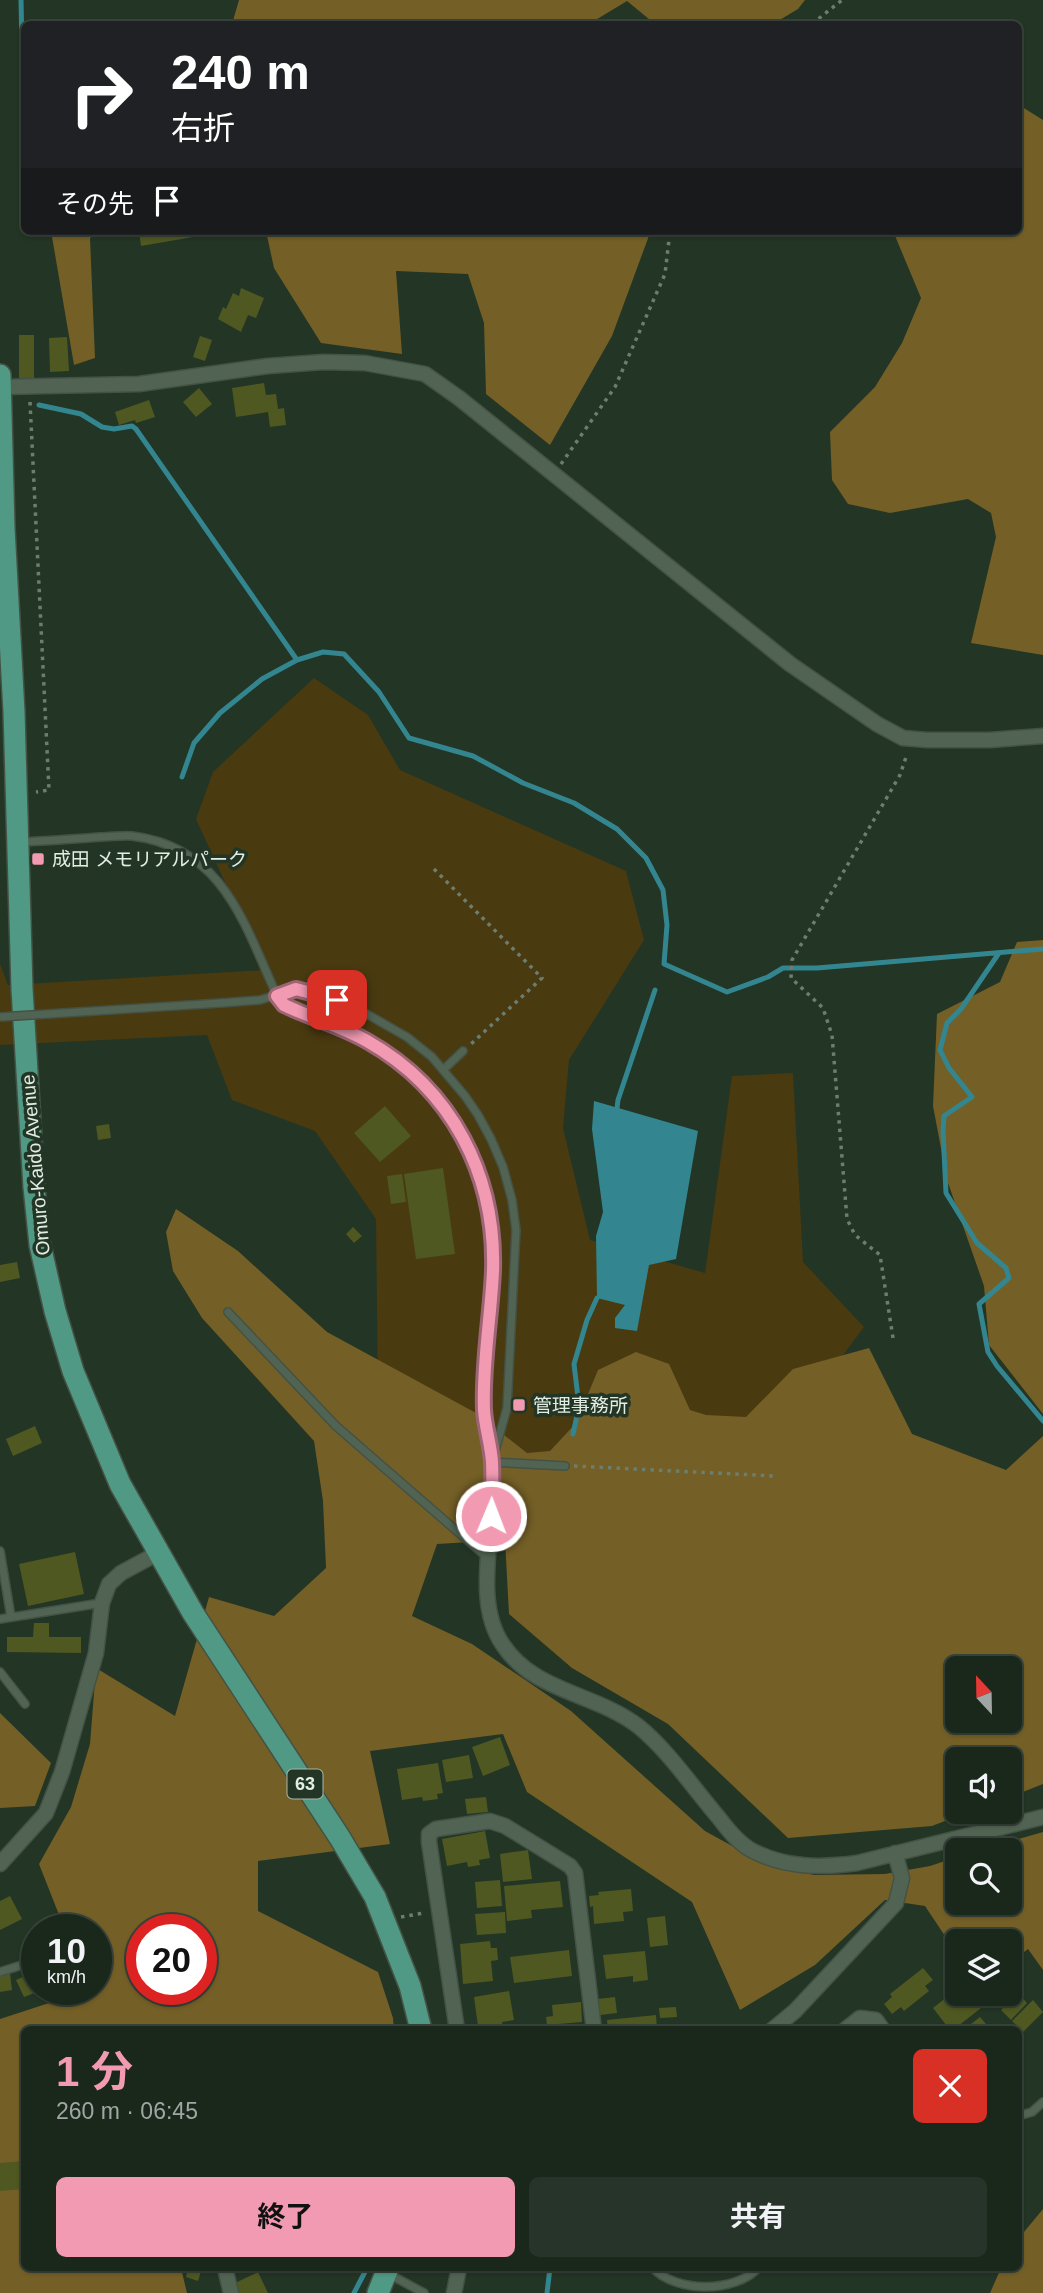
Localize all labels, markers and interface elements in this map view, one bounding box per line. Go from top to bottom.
text: 240 m [171,45,310,99]
icon: right [56,49,147,140]
text: 右折 [171,110,235,146]
icon: arrive [148,182,186,220]
text: その先 [56,189,134,219]
place label: 成田 メモリアルパーク [52,849,247,870]
marker: 成田 メモリアルパーク [30,851,46,867]
pin [307,970,367,1030]
icon: arrive [318,981,356,1019]
street label: Omuro-Kaido Avenue [17,1074,54,1256]
place label: 管理事務所 [533,1395,628,1416]
marker: 管理事務所 [511,1397,527,1413]
position arrow [454,1479,528,1553]
north arrow [945,1656,1022,1732]
map controls [945,1656,1022,2006]
button: sound [945,1747,1022,1824]
road number: 63 [288,1770,322,1798]
button: search [945,1838,1022,1915]
speed limit sign: 20 [126,1914,217,2005]
button: layers [945,1929,1022,2006]
text: 10 [47,1931,86,1970]
text: km/h [47,1967,86,1987]
text: 1 分 [56,2048,133,2095]
button: close [913,2049,987,2123]
text: 260 m · 06:45 [56,2098,198,2124]
button: 終了 [56,2177,515,2257]
button: 共有 [529,2177,987,2257]

